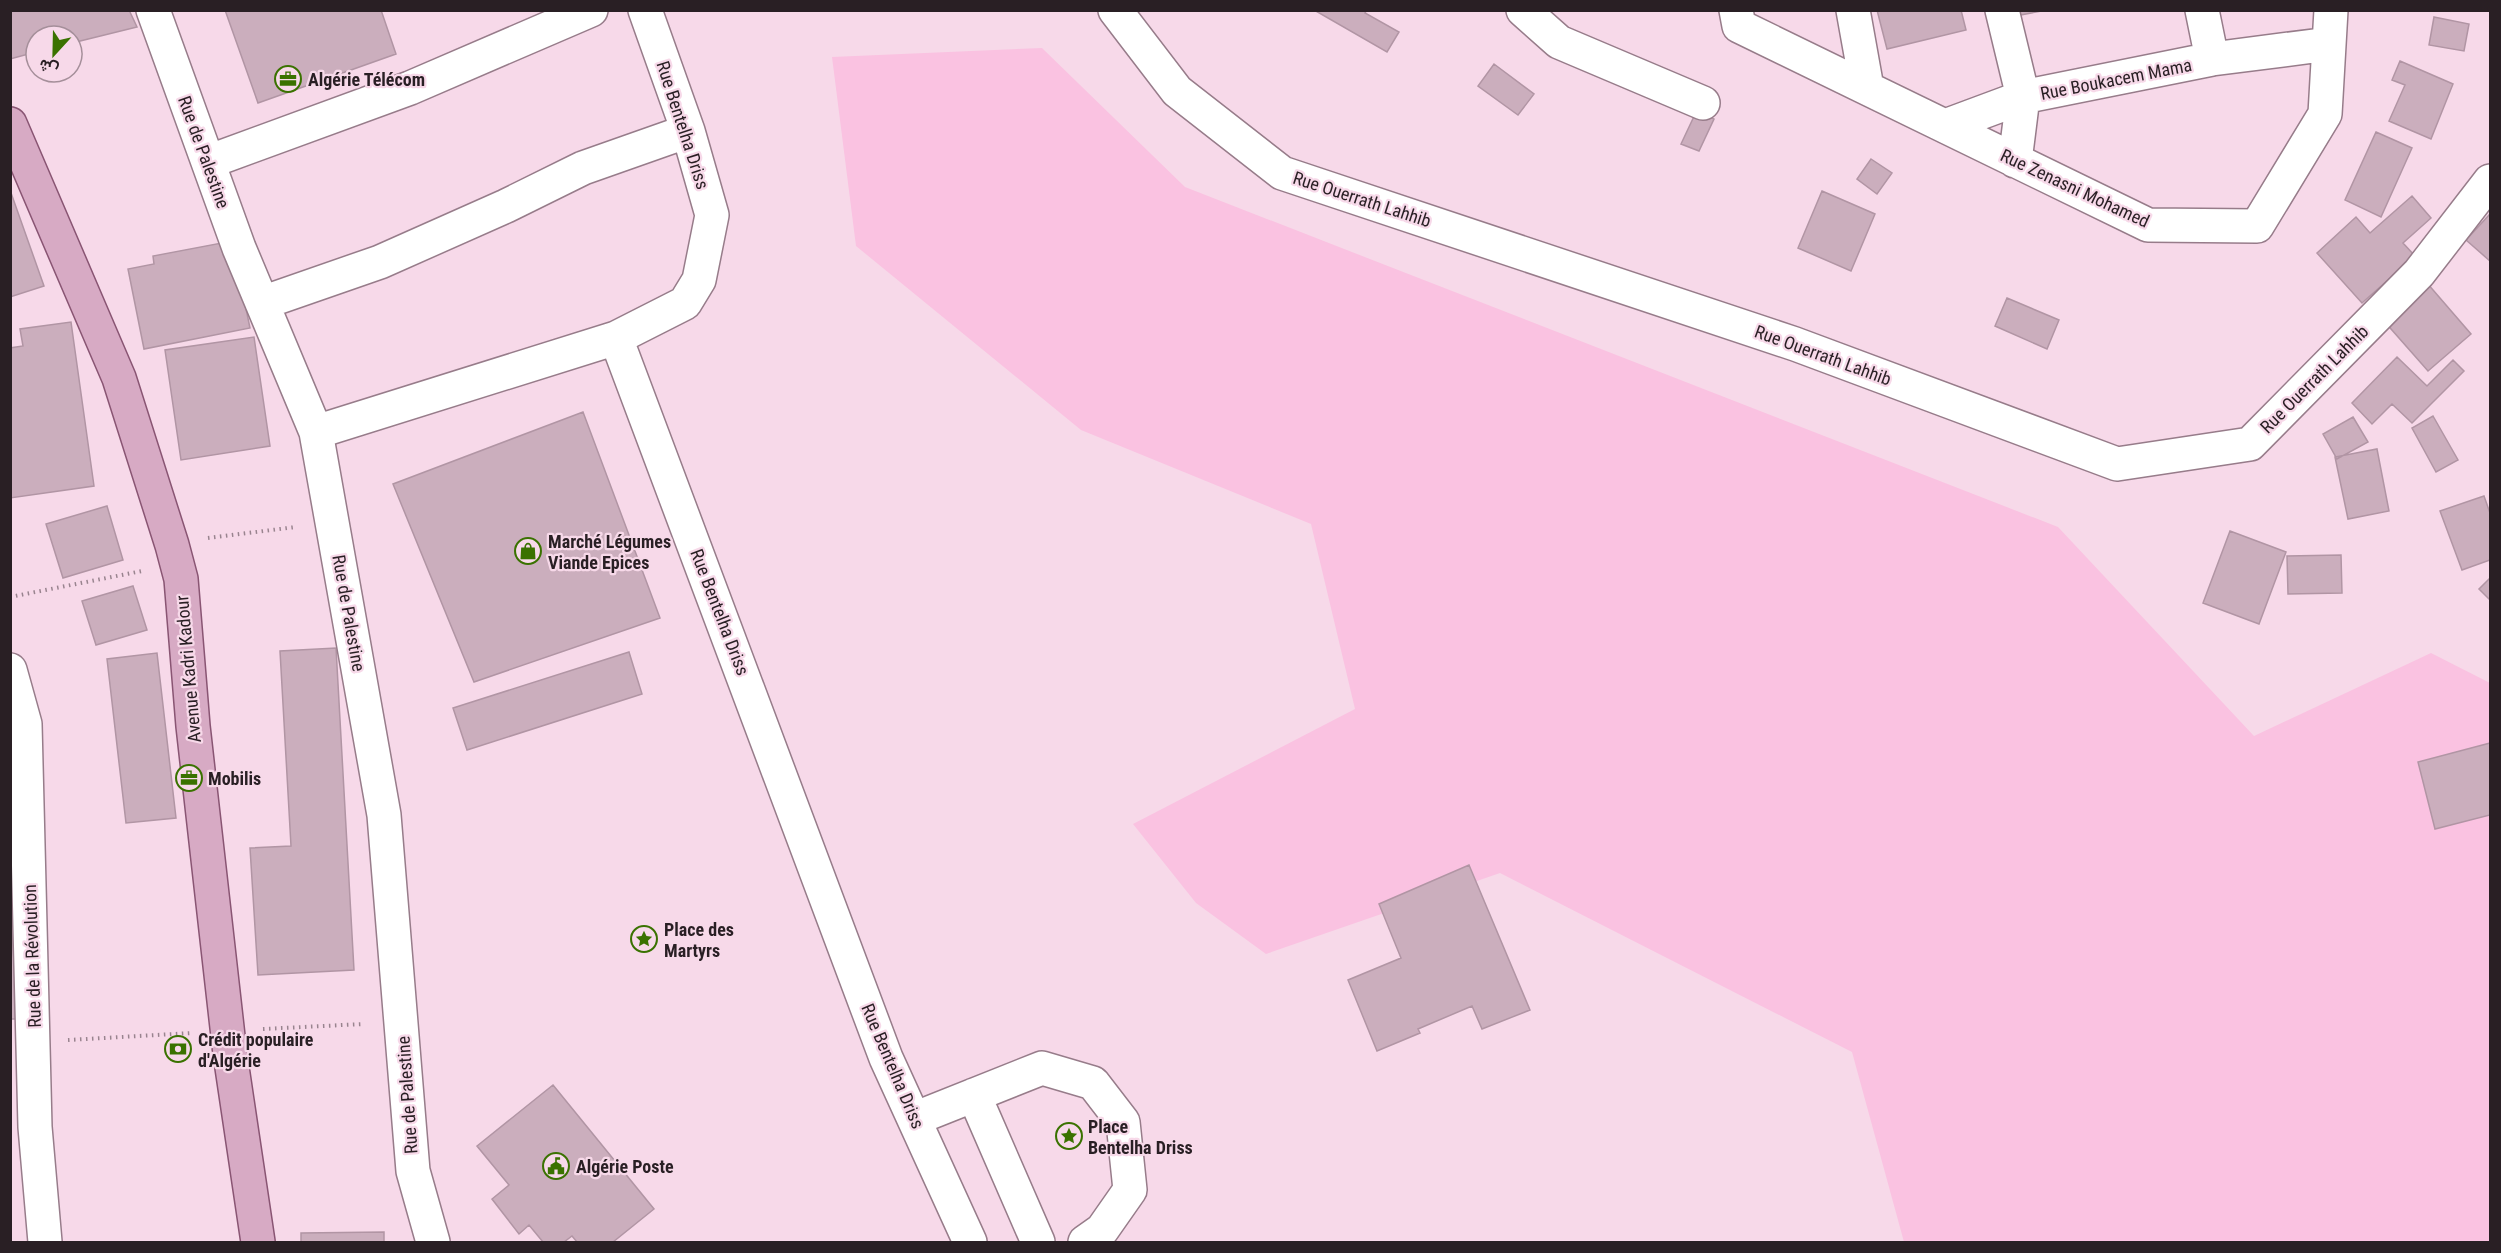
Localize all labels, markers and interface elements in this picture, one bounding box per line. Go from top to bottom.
north arrow [24,24,84,84]
street label: Rue Boukacem Mama [2038,54,2194,104]
text: ش [36,55,61,80]
street label: Rue Bentelha Driss [652,58,714,192]
office icon: Algérie Télécom [273,64,303,94]
place label: Algérie Télécom [308,69,425,90]
street label: Rue de Palestine [174,93,234,211]
street label: Rue Zenasni Mohamed [1997,144,2153,232]
street label: Rue Ouerrath Lahhib [1290,167,1434,231]
street label: Rue Ouerrath Lahhib [1752,321,1894,389]
street label: Rue Ouerrath Lahhib [2256,321,2372,437]
place label: Marché Légumes Viande Epices [548,531,671,573]
shop icon: Marché Légumes Viande Epices [513,536,543,566]
street label: Rue Bentelha Driss [686,546,754,678]
street label: Rue de Palestine [328,553,370,673]
street label: Avenue Kadri Kadour [171,594,205,743]
office icon: Mobilis [174,763,204,793]
place label: Mobilis [208,768,261,789]
street label: Rue de la Révolution [19,884,45,1028]
place label: Place des Martyrs [664,919,734,961]
place icon: Place des Martyrs [629,924,659,954]
street label: Rue Bentelha Driss [857,1000,929,1132]
place label: Crédit populaire d'Algérie [198,1029,314,1071]
bank icon: Crédit populaire d'Algérie [163,1034,193,1064]
street label: Rue de Palestine [392,1035,422,1155]
place label: Place Bentelha Driss [1088,1116,1193,1158]
place icon: Place Bentelha Driss [1054,1121,1084,1151]
public building icon: Algérie Poste [541,1151,571,1181]
place label: Algérie Poste [576,1156,674,1177]

